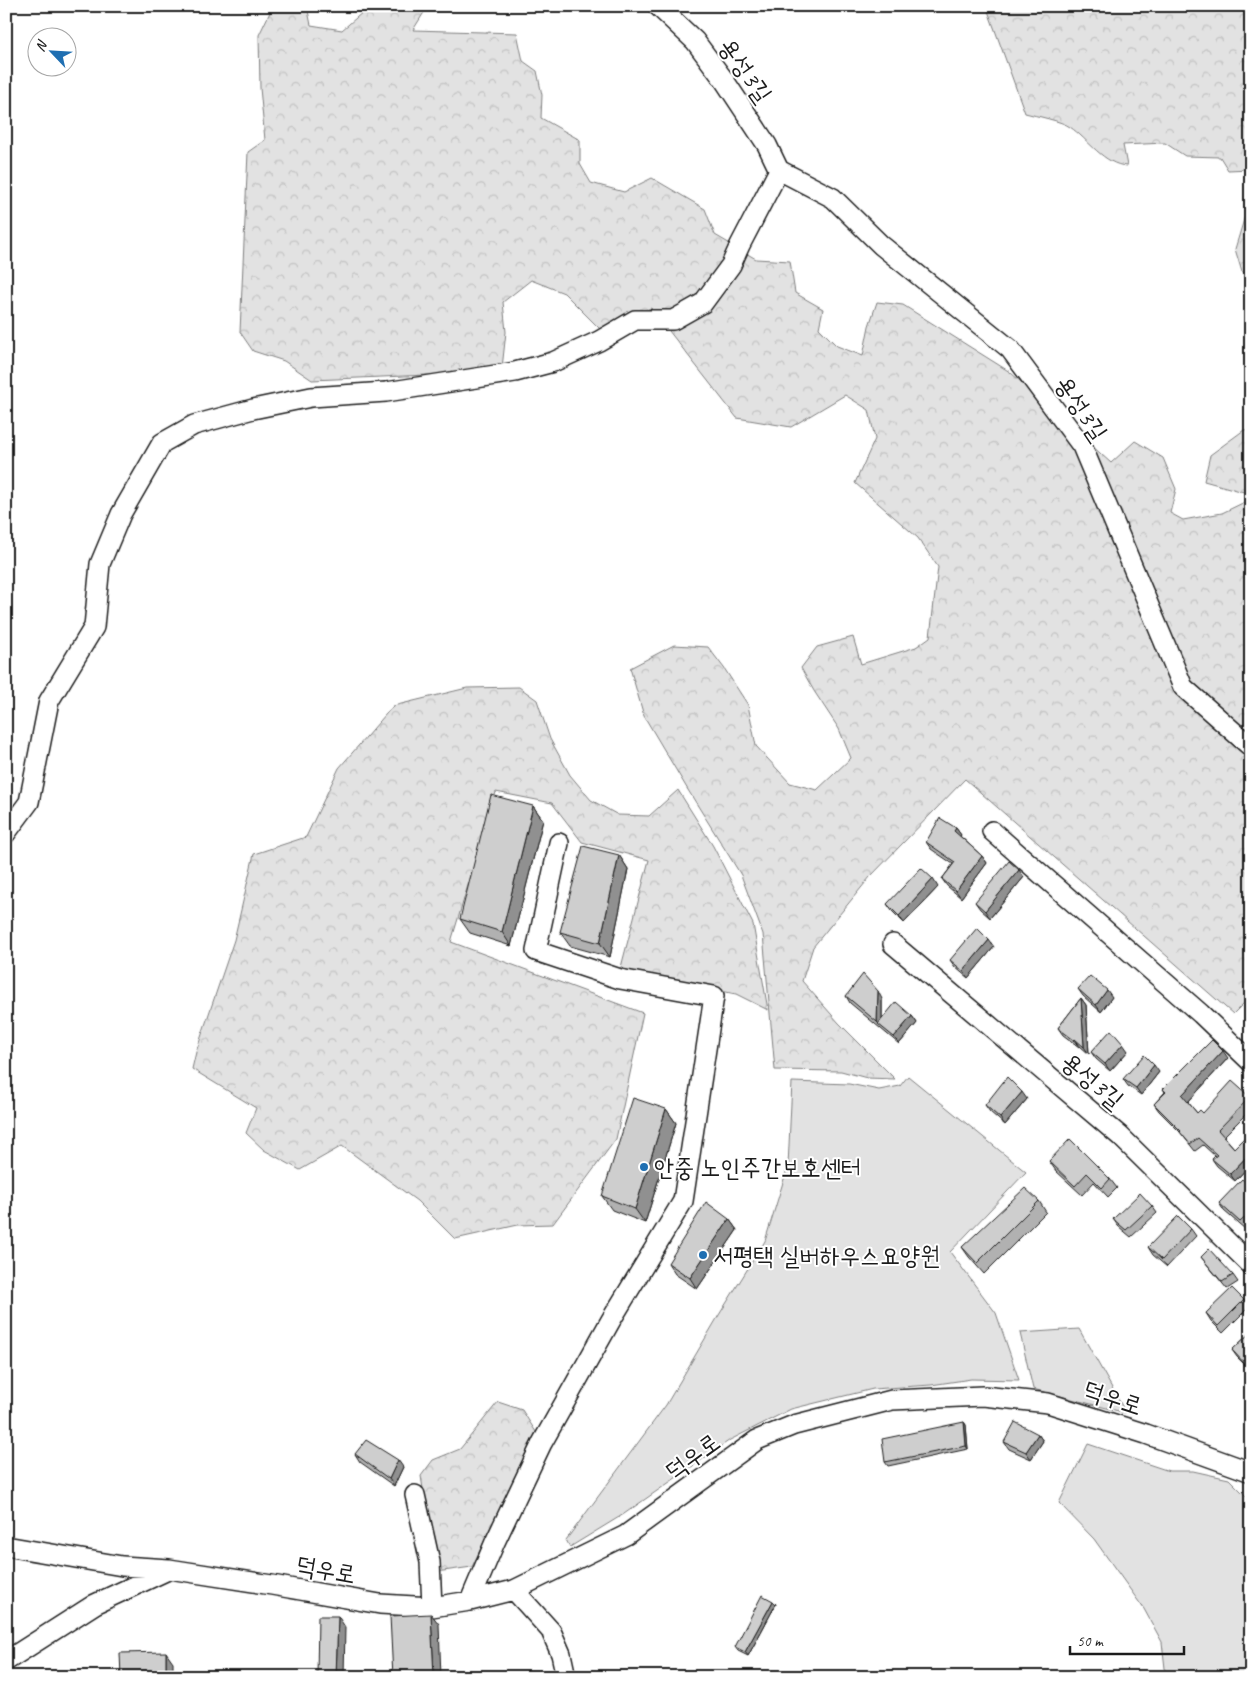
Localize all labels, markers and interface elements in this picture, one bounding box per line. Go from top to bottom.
north arrow [28,28,78,78]
street label: 용성3길 [712,32,779,109]
text: N [31,37,51,54]
street label: 용성3길 [1048,370,1114,447]
street label: 용성3길 [1055,1045,1130,1116]
place label: 안중 노인주간보호센터 [654,1152,861,1184]
marker: 안중 노인주간보호센터 [638,1161,650,1173]
place label: 서평택 실버하우스요양원 [713,1240,940,1272]
marker: 서평택 실버하우스요양원 [697,1249,709,1261]
street label: 덕우로 [1079,1373,1146,1422]
street label: 덕우로 [659,1426,726,1487]
street label: 덕우로 [293,1549,358,1591]
scale bar [1070,1623,1183,1655]
text: 50 m [1077,1632,1104,1651]

